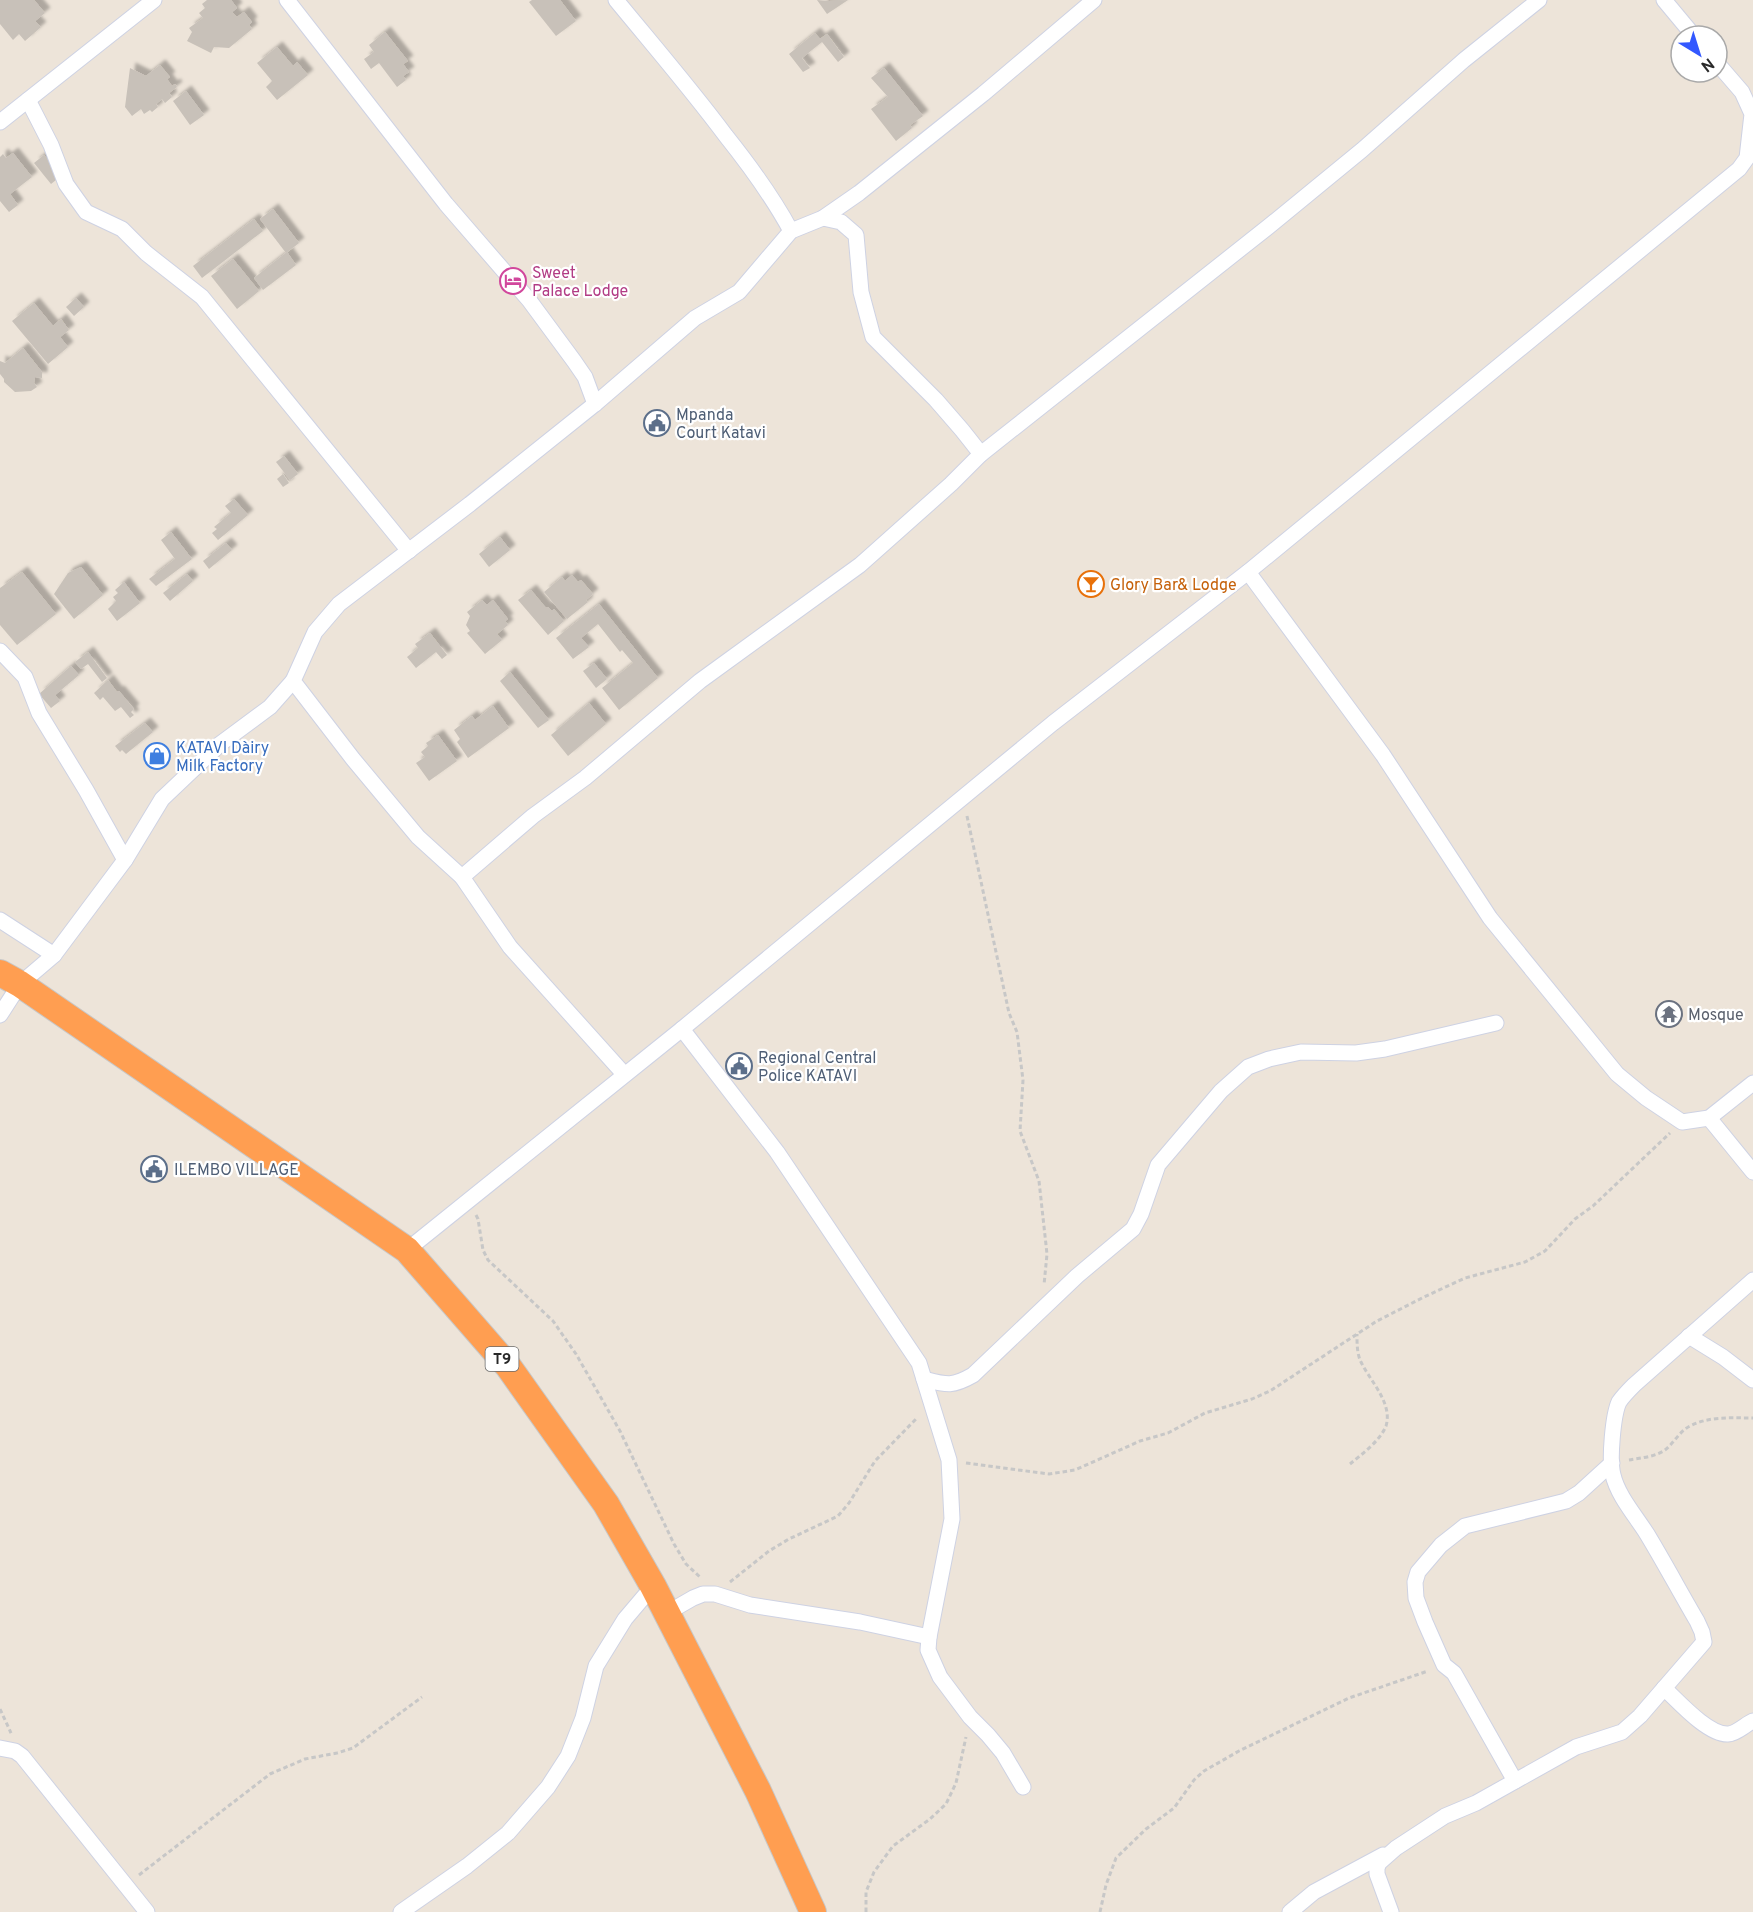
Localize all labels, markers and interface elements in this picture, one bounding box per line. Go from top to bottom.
north arrow [1669,24,1729,84]
text: N [1696,53,1718,76]
place label: Sweet Palace Lodge [532,264,628,302]
hotel icon: Sweet Palace Lodge [498,266,528,296]
place label: Mpanda Court Katavi [676,406,766,444]
public building icon: Mpanda Court Katavi [642,408,672,438]
bar icon: Glory Bar& Lodge [1076,569,1106,599]
place label: Glory Bar& Lodge [1110,576,1237,596]
place label: KATAVI Dàiry Milk Factory [176,739,269,777]
shop icon: KATAVI Dàiry Milk Factory [142,741,172,771]
temple icon: Mosque [1654,999,1684,1029]
place label: Mosque [1688,1006,1744,1026]
place label: Regional Central Police KATAVI [758,1049,876,1087]
public building icon: Regional Central Police KATAVI [724,1051,754,1081]
public building icon: ILEMBO VILLAGE [139,1154,169,1184]
place label: ILEMBO VILLAGE [174,1161,299,1181]
road number: T9 [486,1347,518,1371]

